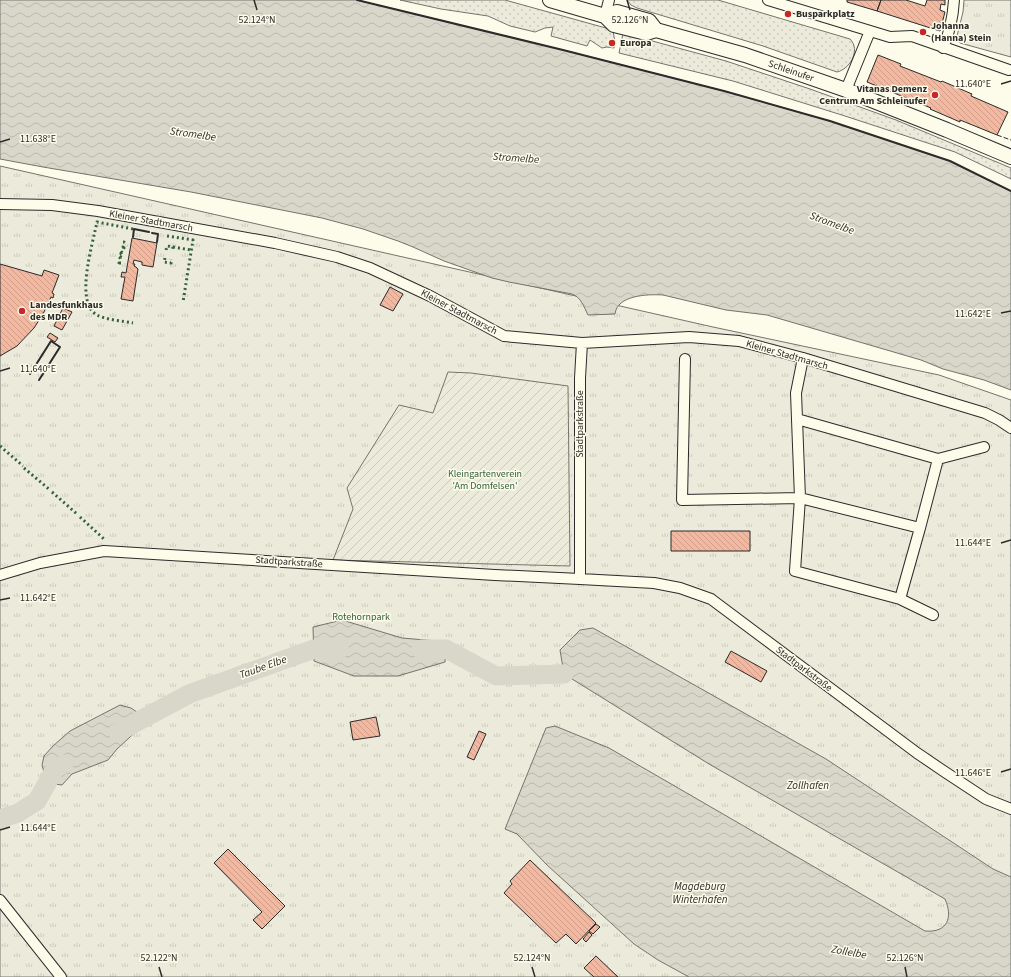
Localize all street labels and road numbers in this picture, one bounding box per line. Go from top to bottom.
street label: Schleinufer [766,57,816,86]
street label: Kleiner Stadtmarsch [108,207,194,235]
street label: Kleiner Stadtmarsch [418,286,500,338]
street label: Kleiner Stadtmarsch [744,337,830,373]
street label: Stadtparkstraße [573,390,587,458]
street label: Stadtparkstraße [255,553,323,571]
street label: Stadtparkstraße [773,643,835,695]

